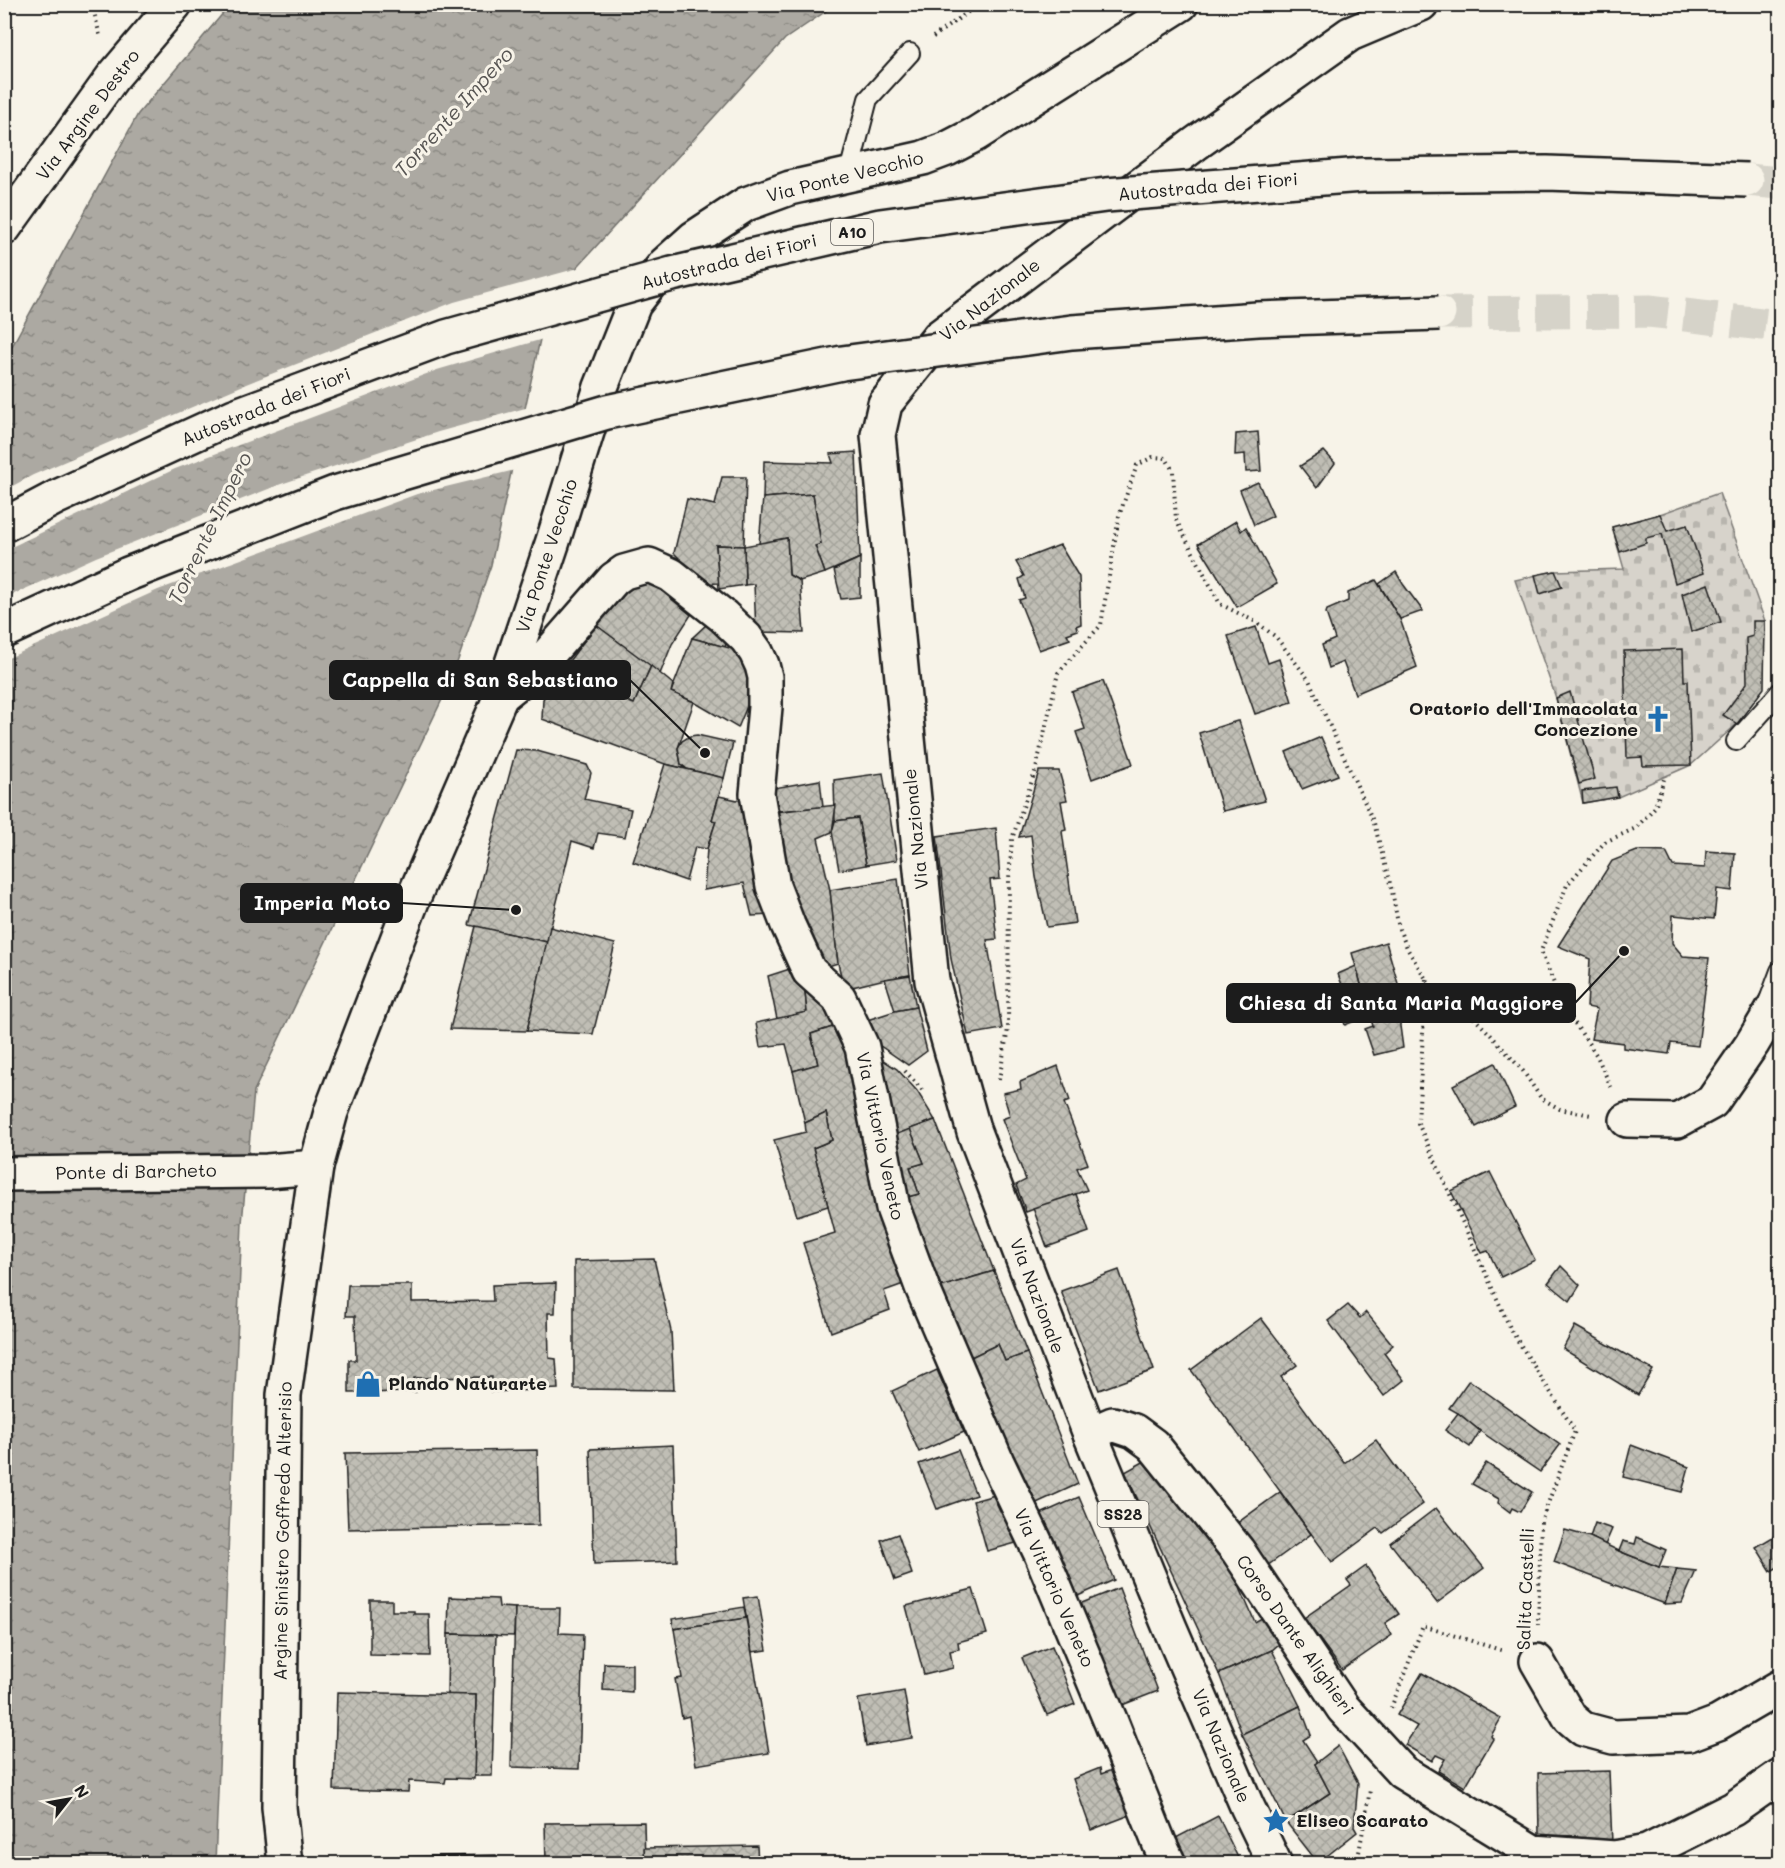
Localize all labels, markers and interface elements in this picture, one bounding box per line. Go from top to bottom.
water label: Torrente Impero [388,41,518,182]
street label: Via Argine Destro [30,44,145,185]
street label: Via Ponte Vecchio [764,145,926,207]
street label: Autostrada dei Fiori [1117,166,1299,206]
road number: A10 [831,219,873,245]
street label: Autostrada dei Fiori [638,228,819,295]
street label: Via Nazionale [934,252,1045,346]
street label: Autostrada dei Fiori [177,361,354,451]
water label: Torrente Impero [161,447,257,608]
street label: Via Ponte Vecchio [510,475,582,636]
callout: Cappella di San Sebastiano [330,661,630,699]
text: Cappella di San Sebastiano [342,666,618,692]
place label: Oratorio dell'Immacolata Concezione [1409,696,1638,741]
church icon: Oratorio dell'Immacolata Concezione [1643,704,1673,734]
street label: Via Nazionale [897,767,933,891]
callout: Imperia Moto [241,884,402,922]
text: Imperia Moto [254,889,390,915]
callout: Chiesa di Santa Maria Maggiore [1227,984,1575,1022]
text: Chiesa di Santa Maria Maggiore [1239,989,1563,1015]
street label: Via Vittorio Veneto [851,1050,911,1222]
street label: Ponte di Barcheto [55,1158,217,1184]
street label: Via Nazionale [1005,1235,1071,1357]
shop icon: Plando Naturarte [353,1369,383,1399]
place label: Plando Naturarte [388,1371,547,1395]
street label: Argine Sinistro Goffredo Alterisio [267,1381,297,1681]
road number: SS28 [1098,1501,1148,1527]
street label: Via Vittorio Veneto [1009,1505,1101,1671]
street label: Salita Castelli [1511,1527,1539,1651]
street label: Corso Dante Alighieri [1231,1550,1360,1719]
street label: Via Nazionale [1187,1685,1257,1806]
north arrow [39,1769,99,1829]
text: N [70,1780,94,1802]
place icon: Eliseo Scarato [1261,1806,1291,1836]
place label: Eliseo Scarato [1296,1808,1428,1832]

